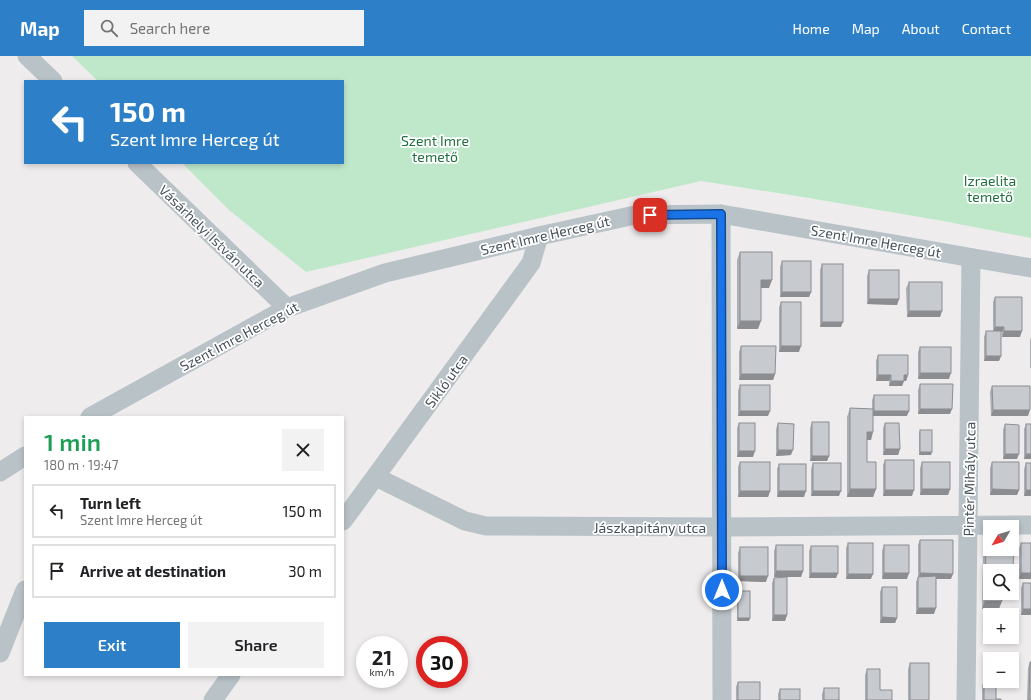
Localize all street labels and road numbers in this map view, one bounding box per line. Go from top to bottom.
street label: Vásárhelyi István utca [156,181,268,291]
street label: Szent Imre Herceg út [479,212,611,258]
street label: Szent Imre Herceg út [810,221,942,261]
street label: Szent Imre Herceg út [177,298,301,374]
street label: Sikló utca [421,351,471,411]
street label: Pintér Mihály utca [960,422,978,536]
street label: Jászkapitány utca [594,519,706,536]

